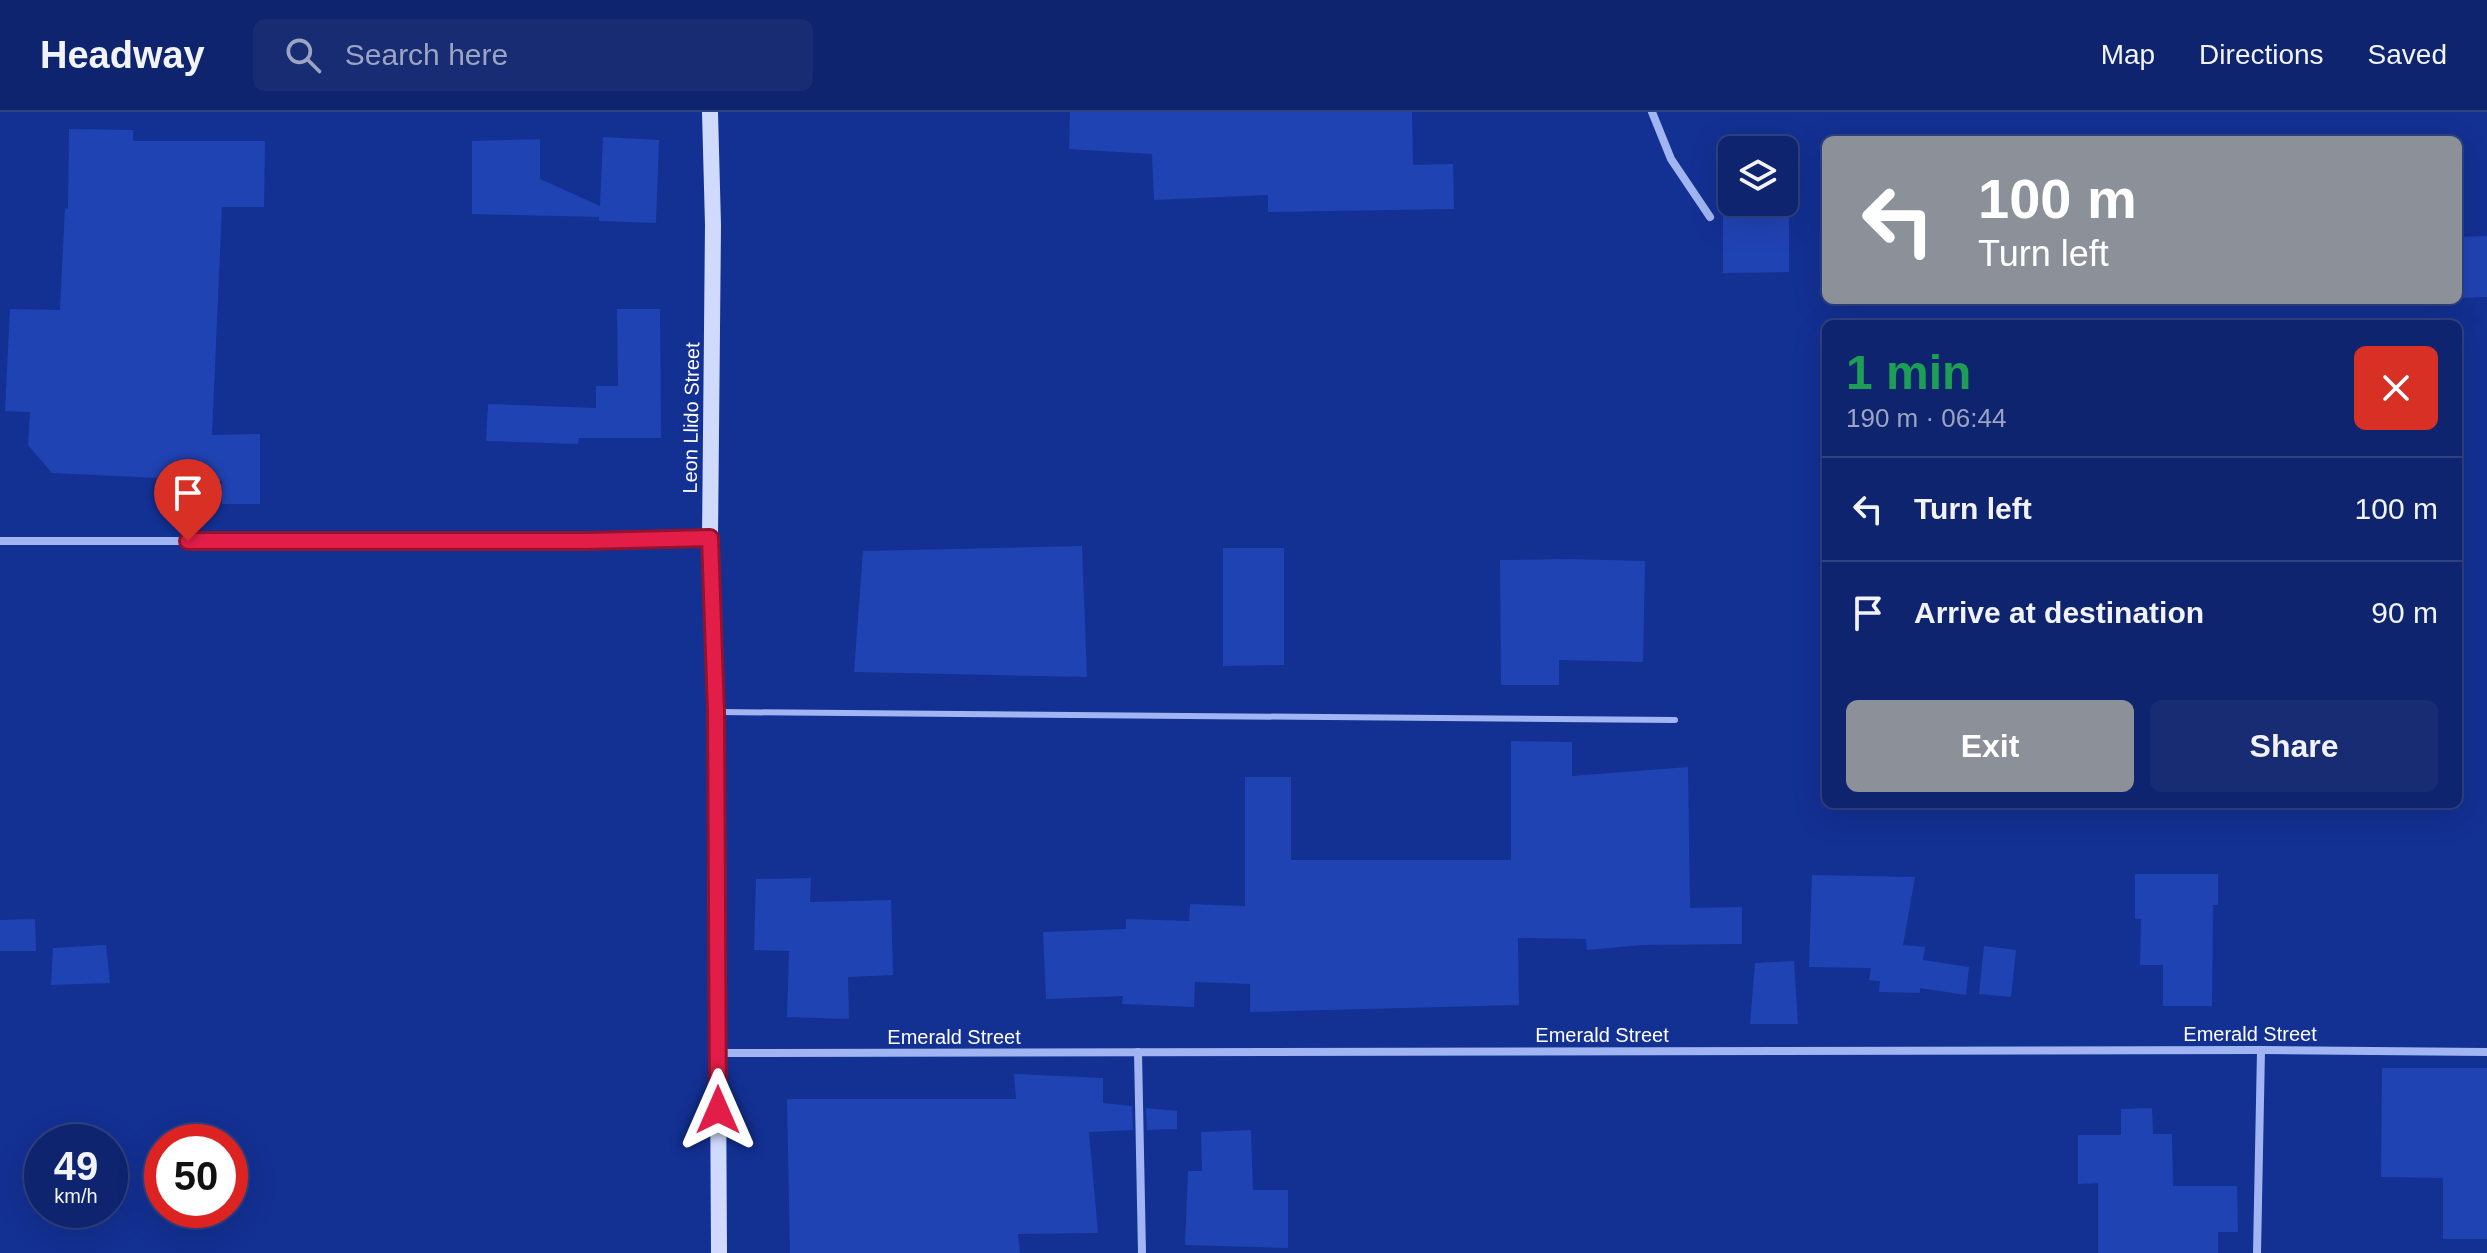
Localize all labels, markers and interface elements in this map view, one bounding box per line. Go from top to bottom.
search box [253,19,813,91]
icon: search [281,33,325,77]
text: Headway [40,34,205,76]
text: Search here [345,38,508,71]
text: Map [2101,39,2155,70]
text: Directions [2199,39,2324,70]
text: Saved [2368,39,2447,70]
map controls [1718,136,1798,216]
button: layers [1718,136,1798,216]
text: 100 m [1978,167,2137,230]
icon: left [1846,168,1950,272]
text: Turn left [1978,233,2109,274]
street label: Leon Llido Street [679,342,703,494]
text: 1 min [1846,346,1971,399]
button: close [2354,346,2438,430]
text: 190 m · 06:44 [1846,403,2006,433]
pin [154,459,222,541]
icon: arrive [166,471,210,515]
icon: left [1846,487,1890,531]
text: Turn left [1914,492,2032,525]
text: 100 m [2355,492,2438,525]
icon: arrive [1846,591,1890,635]
text: Arrive at destination [1914,596,2204,629]
text: 90 m [2371,596,2438,629]
button: Exit [1846,700,2134,792]
button: Share [2150,700,2438,792]
street label: Emerald Street [2183,1023,2317,1045]
street label: Emerald Street [1535,1024,1669,1046]
street label: Emerald Street [887,1026,1021,1048]
position arrow [676,1068,760,1152]
speed limit sign: 50 [144,1124,248,1228]
text: 49 [54,1144,98,1188]
text: km/h [54,1185,98,1207]

